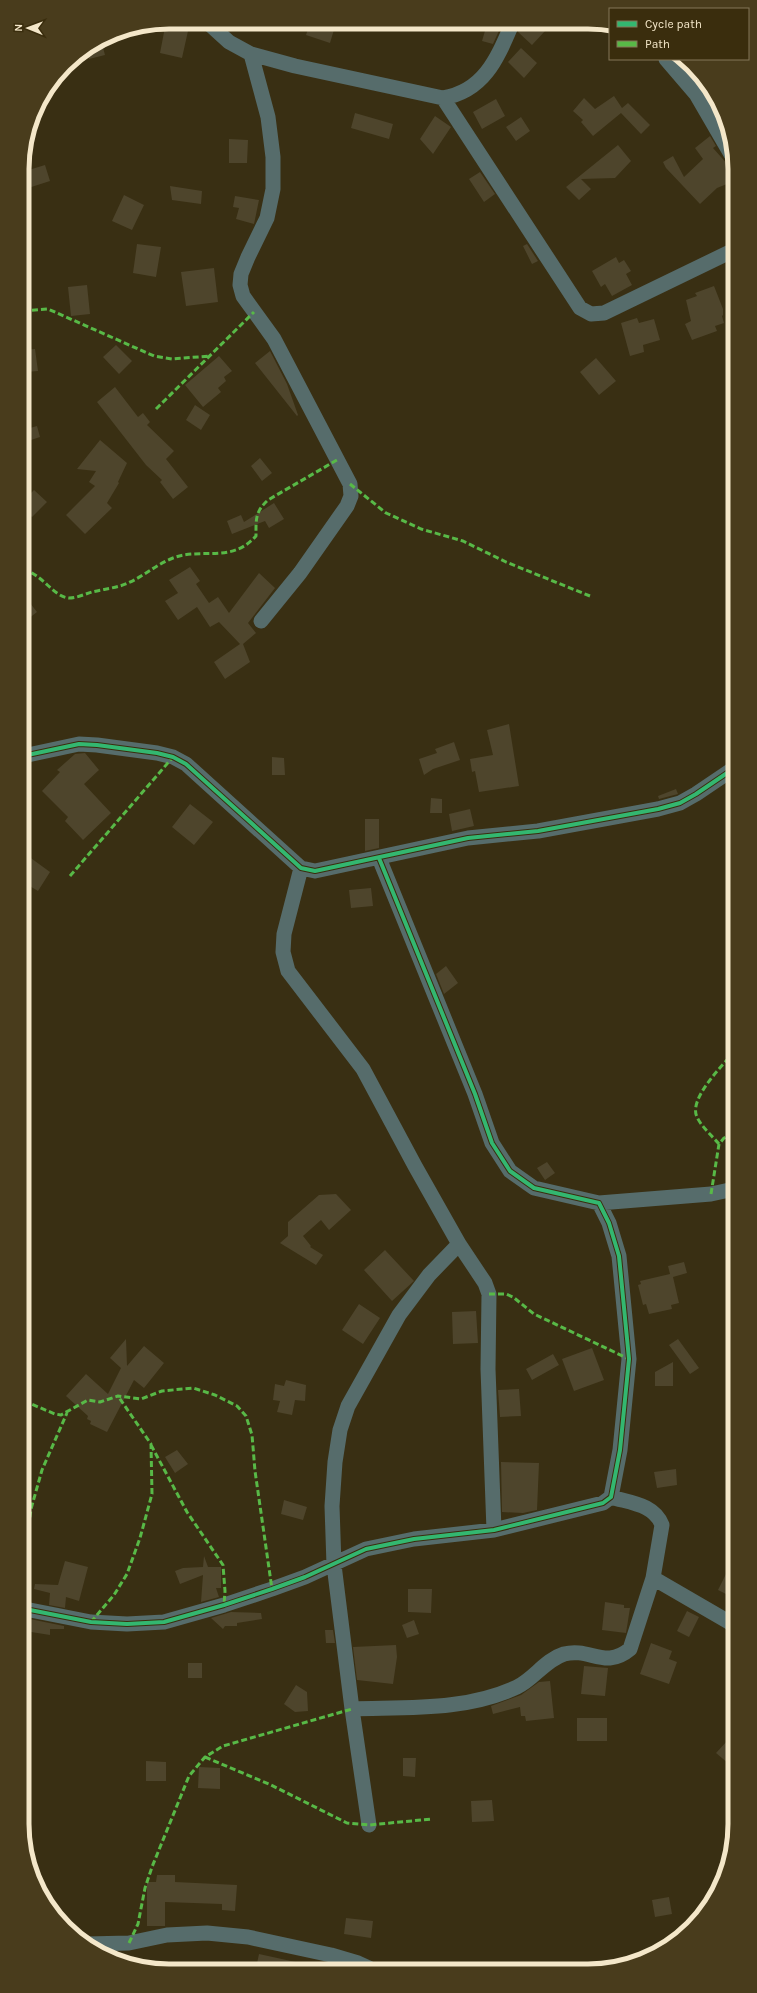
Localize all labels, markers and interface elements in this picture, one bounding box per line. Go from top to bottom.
north arrow [8,8,48,48]
legend [609,8,749,60]
text: Cycle path [645,17,702,31]
text: N [12,24,25,32]
text: Path [645,37,670,51]

